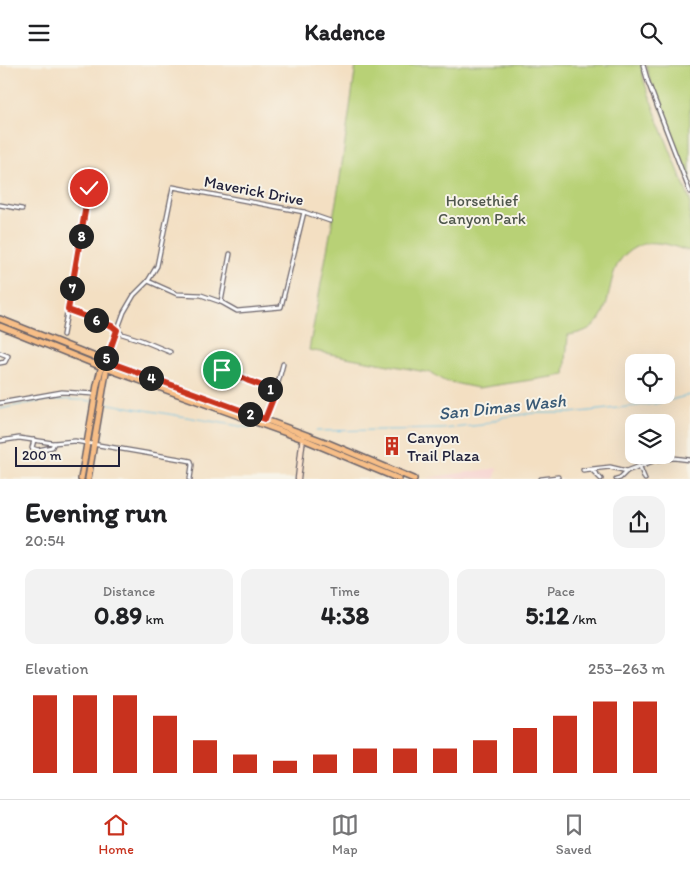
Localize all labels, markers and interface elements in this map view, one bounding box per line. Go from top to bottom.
icon: menu [25,19,53,47]
text: Kadence [305,19,385,46]
icon: search [637,19,665,47]
pin [68,167,110,209]
street label: Maverick Drive [202,172,305,209]
icon: check [75,174,103,202]
park label: Horsethief Canyon Park [438,191,526,228]
pin: 8 [68,223,94,249]
text: 8 [78,228,85,245]
pin: 7 [60,275,84,301]
text: 7 [69,280,76,297]
pin: 6 [84,307,108,333]
text: 6 [93,312,100,329]
pin: 5 [94,345,118,371]
pin [201,349,243,391]
text: 5 [103,350,110,367]
map controls [625,354,675,464]
button: locate [625,354,675,404]
icon: arrive [208,356,236,384]
pin: 4 [138,365,164,391]
text: 4 [147,370,156,387]
pin: 1 [258,377,282,401]
text: 1 [267,381,274,398]
water label: San Dimas Wash [437,389,567,425]
pin: 2 [238,401,262,427]
text: 2 [247,406,254,423]
button: layers [625,414,675,464]
place label: Canyon Trail Plaza [407,428,480,465]
building icon: Canyon Trail Plaza [381,435,403,457]
scale bar [15,444,120,467]
text: 200 m [22,447,62,464]
text: Evening run [25,495,167,529]
button: share [613,496,665,548]
text: 20:54 [25,531,65,550]
text: Distance [103,583,155,600]
text: Time [330,583,360,600]
text: Pace [547,583,575,600]
text: 0.89 [94,600,142,630]
text: 4:38 [321,600,369,630]
text: 5:12 [525,600,569,630]
text: km [142,611,164,628]
text: /km [569,611,597,628]
text: Elevation [25,659,89,678]
text: 253–263 m [588,659,665,678]
tab: Home [99,811,134,858]
tab: Map [331,811,359,858]
tab: Saved [556,811,592,858]

